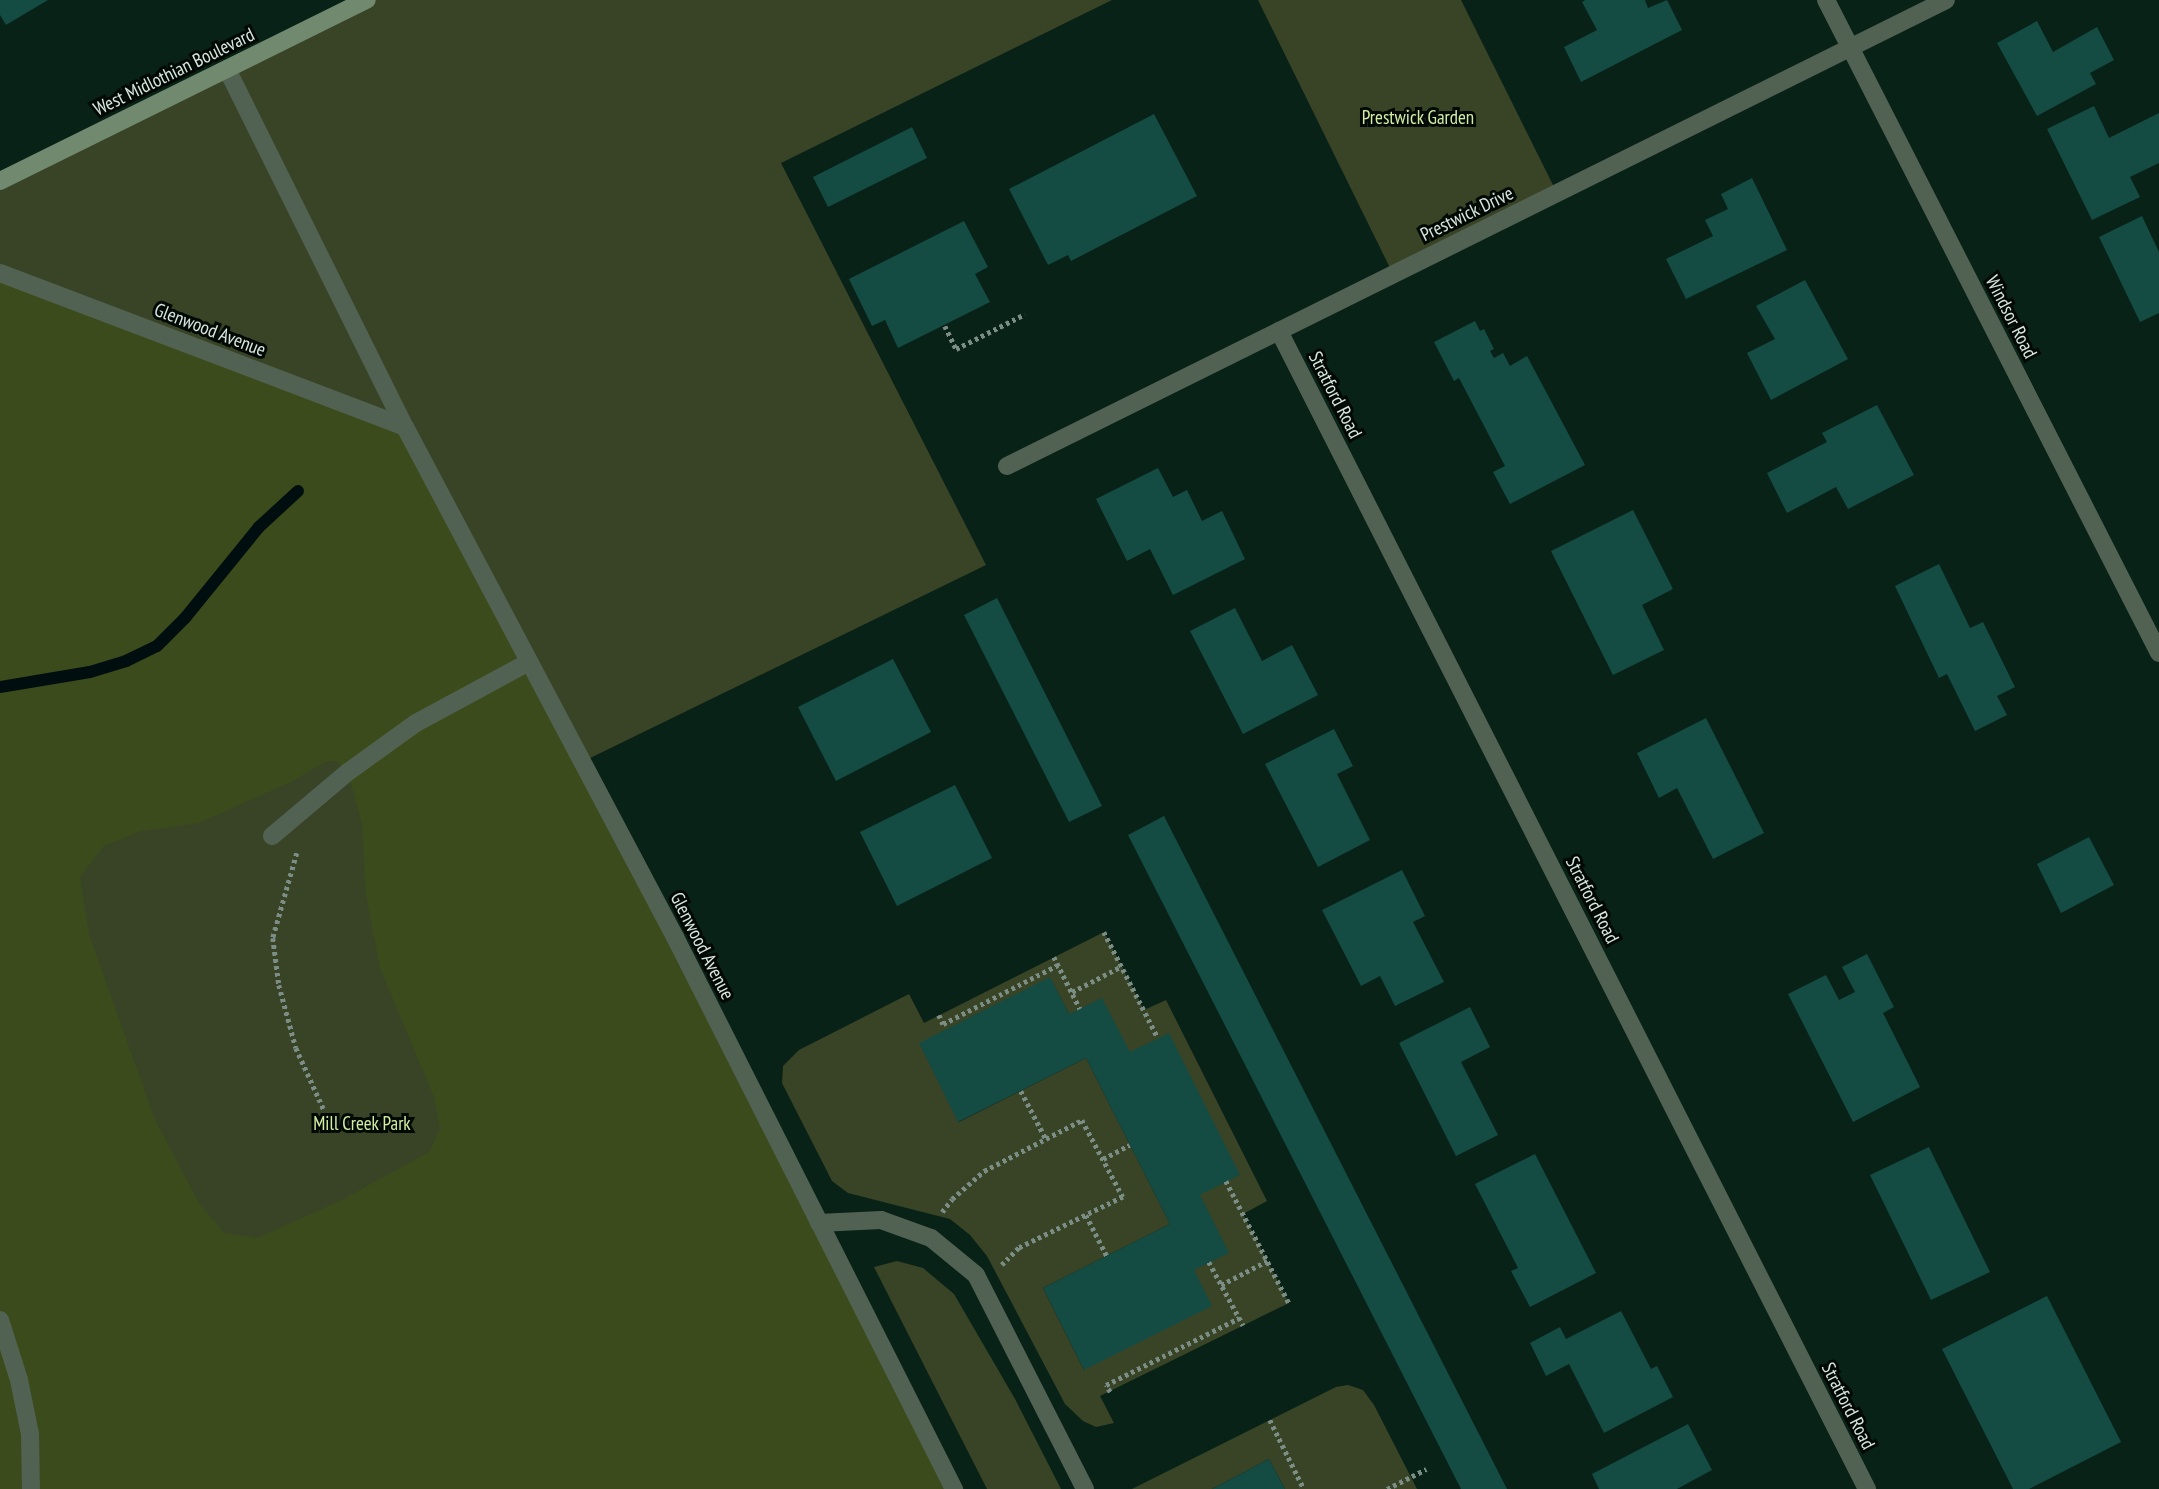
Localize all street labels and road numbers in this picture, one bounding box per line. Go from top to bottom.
street label: West Midlothian Boulevard [90,23,258,121]
street label: Prestwick Drive [1417,182,1517,246]
street label: Windsor Road [1980,272,2042,362]
street label: Glenwood Avenue [151,298,269,362]
street label: Stratford Road [1303,348,1367,442]
street label: Stratford Road [1560,853,1624,947]
street label: Glenwood Avenue [665,888,739,1004]
street label: Stratford Road [1816,1359,1880,1453]

